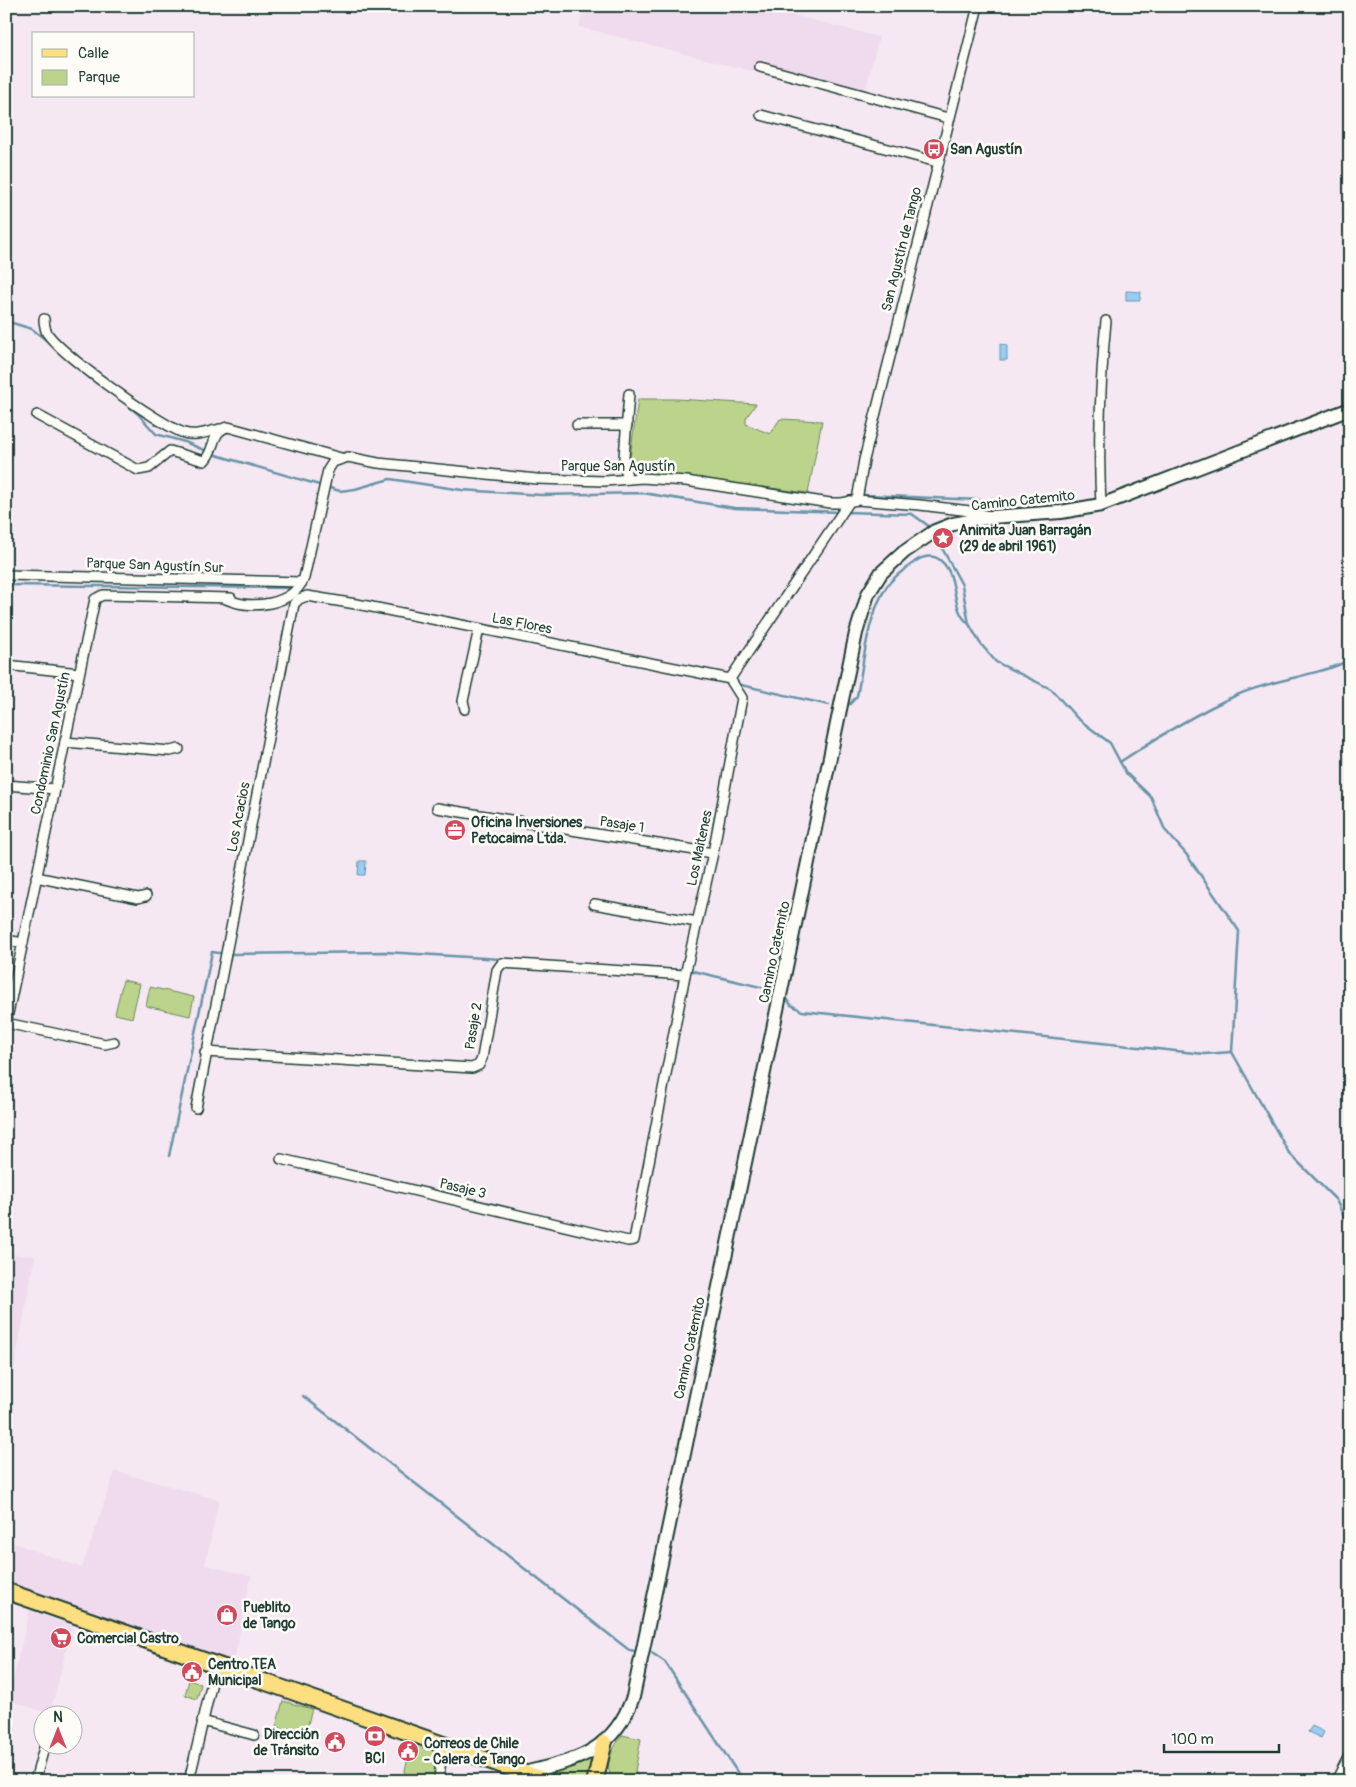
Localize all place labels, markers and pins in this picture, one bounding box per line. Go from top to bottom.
bus stop icon: San Agustín [922,137,946,161]
place label: San Agustín [950,141,1022,158]
place label: Animita Juan Barragán (29 de abril 1961) [959,522,1092,555]
place icon: Animita Juan Barragán (29 de abril 1961) [931,526,955,550]
place label: Oficina Inversiones Petocaima Ltda. [471,814,583,847]
office icon: Oficina Inversiones Petocaima Ltda. [443,818,467,842]
place label: Pueblito de Tango [243,1599,296,1632]
shop icon: Pueblito de Tango [215,1603,239,1627]
supermarket icon: Comercial Castro [49,1626,73,1650]
place label: Comercial Castro [77,1630,179,1647]
place label: Centro TEA Municipal [208,1656,276,1689]
public building icon: Centro TEA Municipal [180,1660,204,1684]
bank icon: BCI [363,1724,387,1748]
place label: Dirección de Tránsito [254,1726,319,1759]
public building icon: Dirección de Tránsito [323,1730,347,1754]
place label: Correos de Chile - Calera de Tango [424,1735,526,1768]
public building icon: Correos de Chile - Calera de Tango [396,1739,420,1763]
place label: BCI [365,1750,385,1767]

